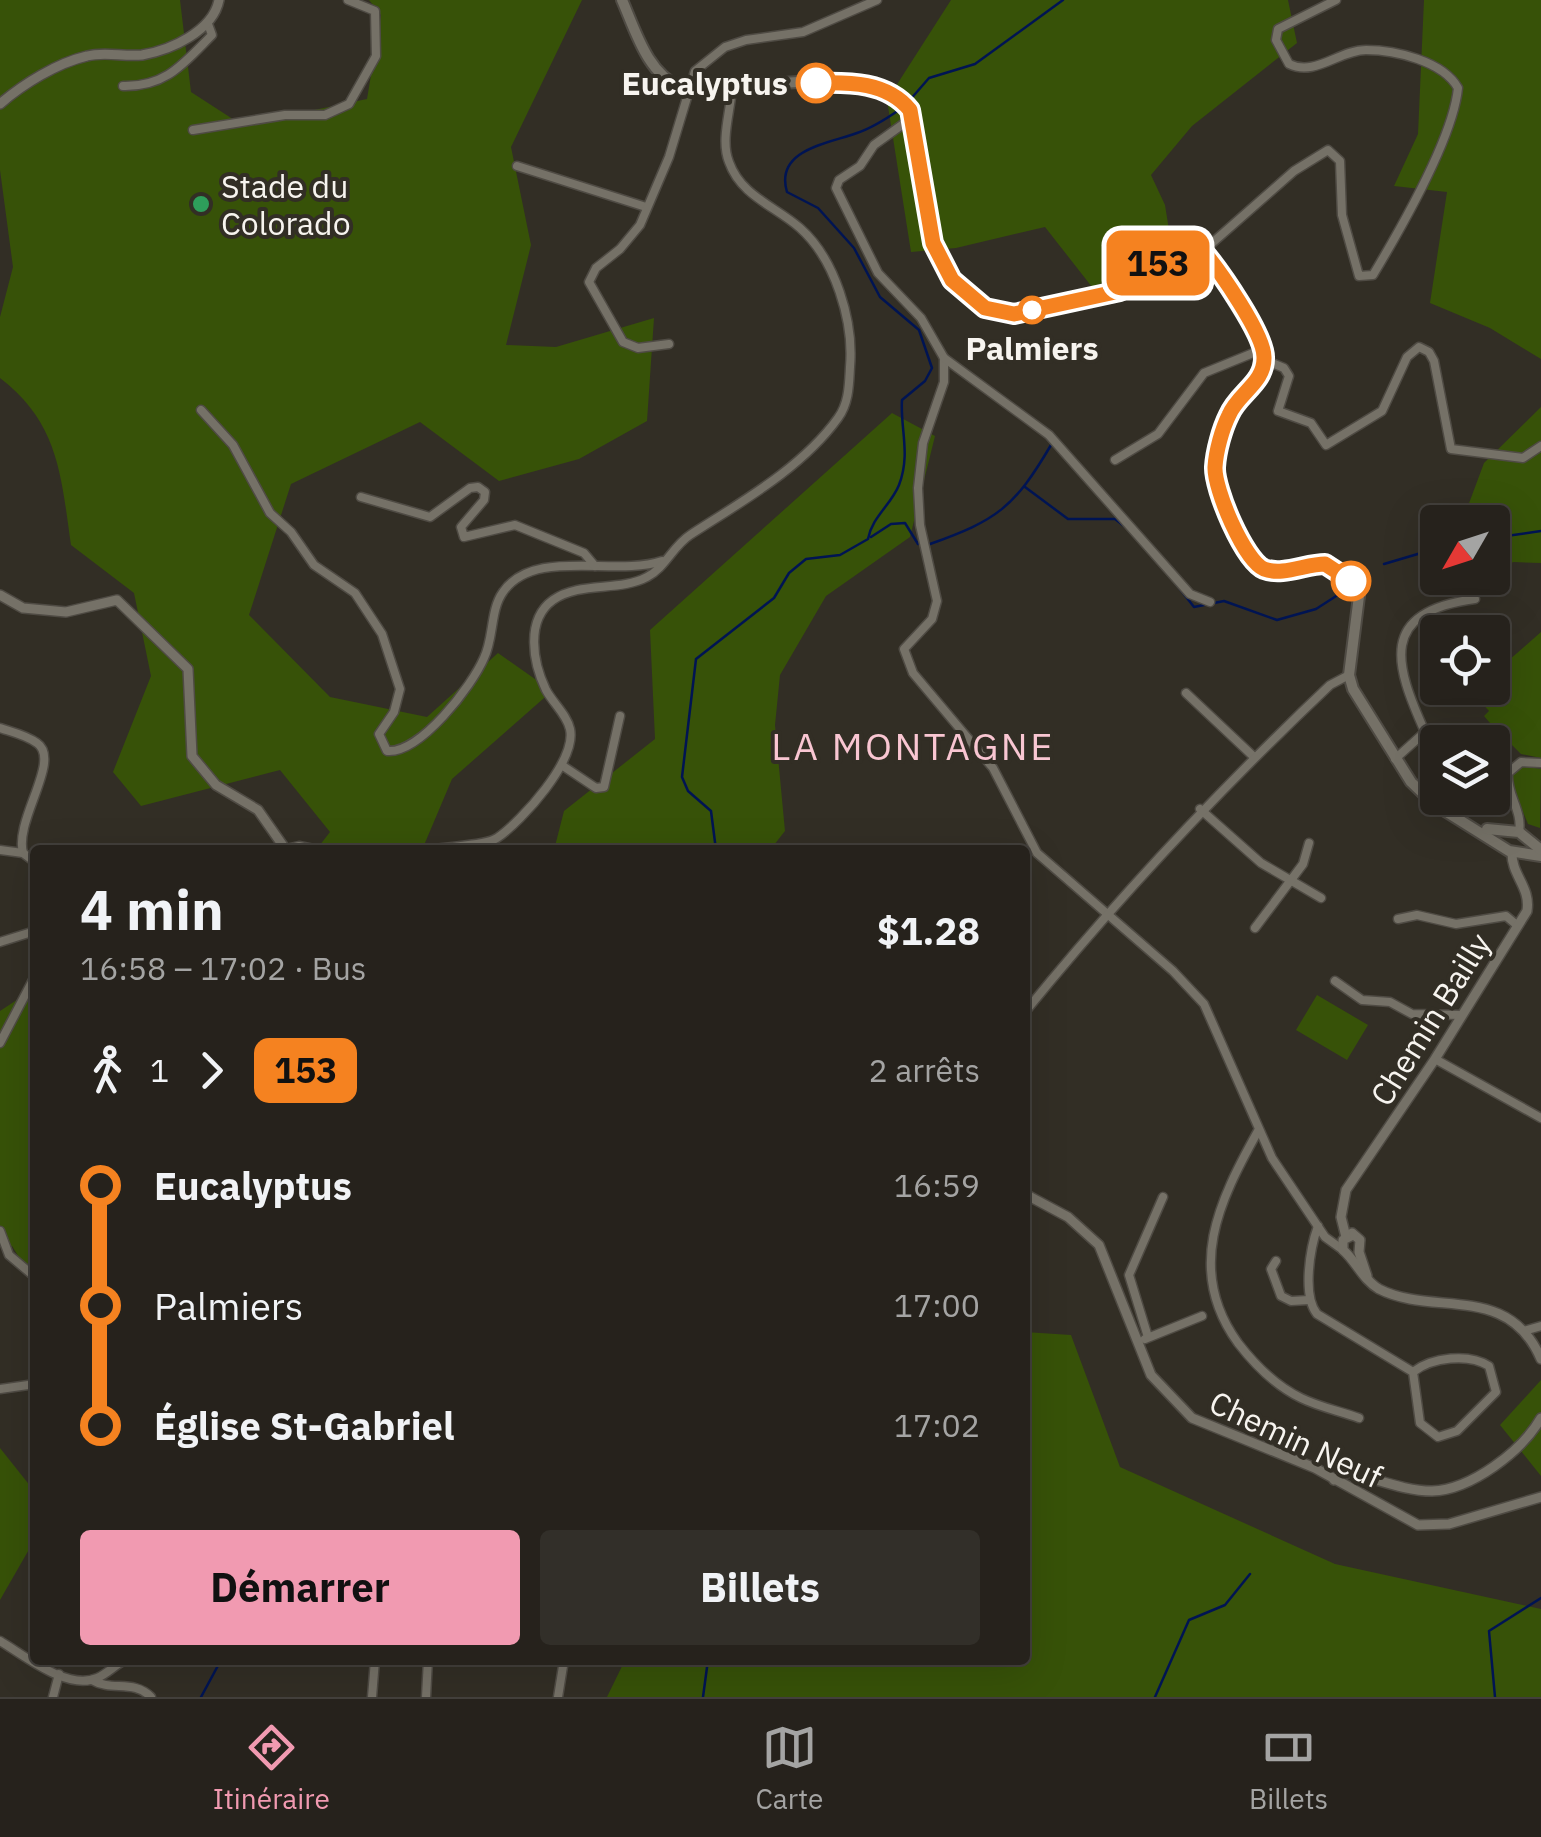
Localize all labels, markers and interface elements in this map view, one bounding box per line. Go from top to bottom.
place label: Eucalyptus [621,62,788,104]
marker: Eucalyptus [797,64,835,102]
place label: Stade du Colorado [221,165,351,244]
marker: Stade du Colorado [190,193,212,215]
line badge: 153 [1100,230,1216,296]
text: 153 [1126,240,1190,286]
marker: Palmiers [1019,297,1045,323]
place label: Palmiers [965,327,1099,369]
north arrow [1420,505,1510,595]
map controls [1420,505,1510,815]
unlabelled marker [1332,562,1370,600]
button: locate [1420,615,1510,705]
district label: LA MONTAGNE [771,721,1055,770]
button: layers [1420,725,1510,815]
text: 4 min [80,874,224,945]
text: $1.28 [877,906,980,955]
street label: Chemin Bailly [1360,925,1500,1113]
text: 16:58 – 17:02 · Bus [80,947,366,989]
icon: walk [80,1043,135,1098]
icon: forward [184,1043,239,1098]
text: 153 [274,1047,337,1093]
text: 1 [150,1049,169,1091]
text: 2 arrêts [868,1049,980,1091]
text: Eucalyptus [154,1161,352,1210]
text: 16:59 [894,1164,980,1206]
text: Palmiers [154,1281,303,1330]
text: 17:00 [894,1284,980,1326]
street label: Chemin Neuf [1203,1381,1389,1497]
text: Église St-Gabriel [154,1401,454,1450]
text: 17:02 [894,1404,980,1446]
button: Démarrer [80,1530,520,1645]
button: Billets [540,1530,980,1645]
tab: Itinéraire [213,1720,330,1817]
tab: Carte [755,1720,823,1817]
tab: Billets [1249,1720,1328,1817]

